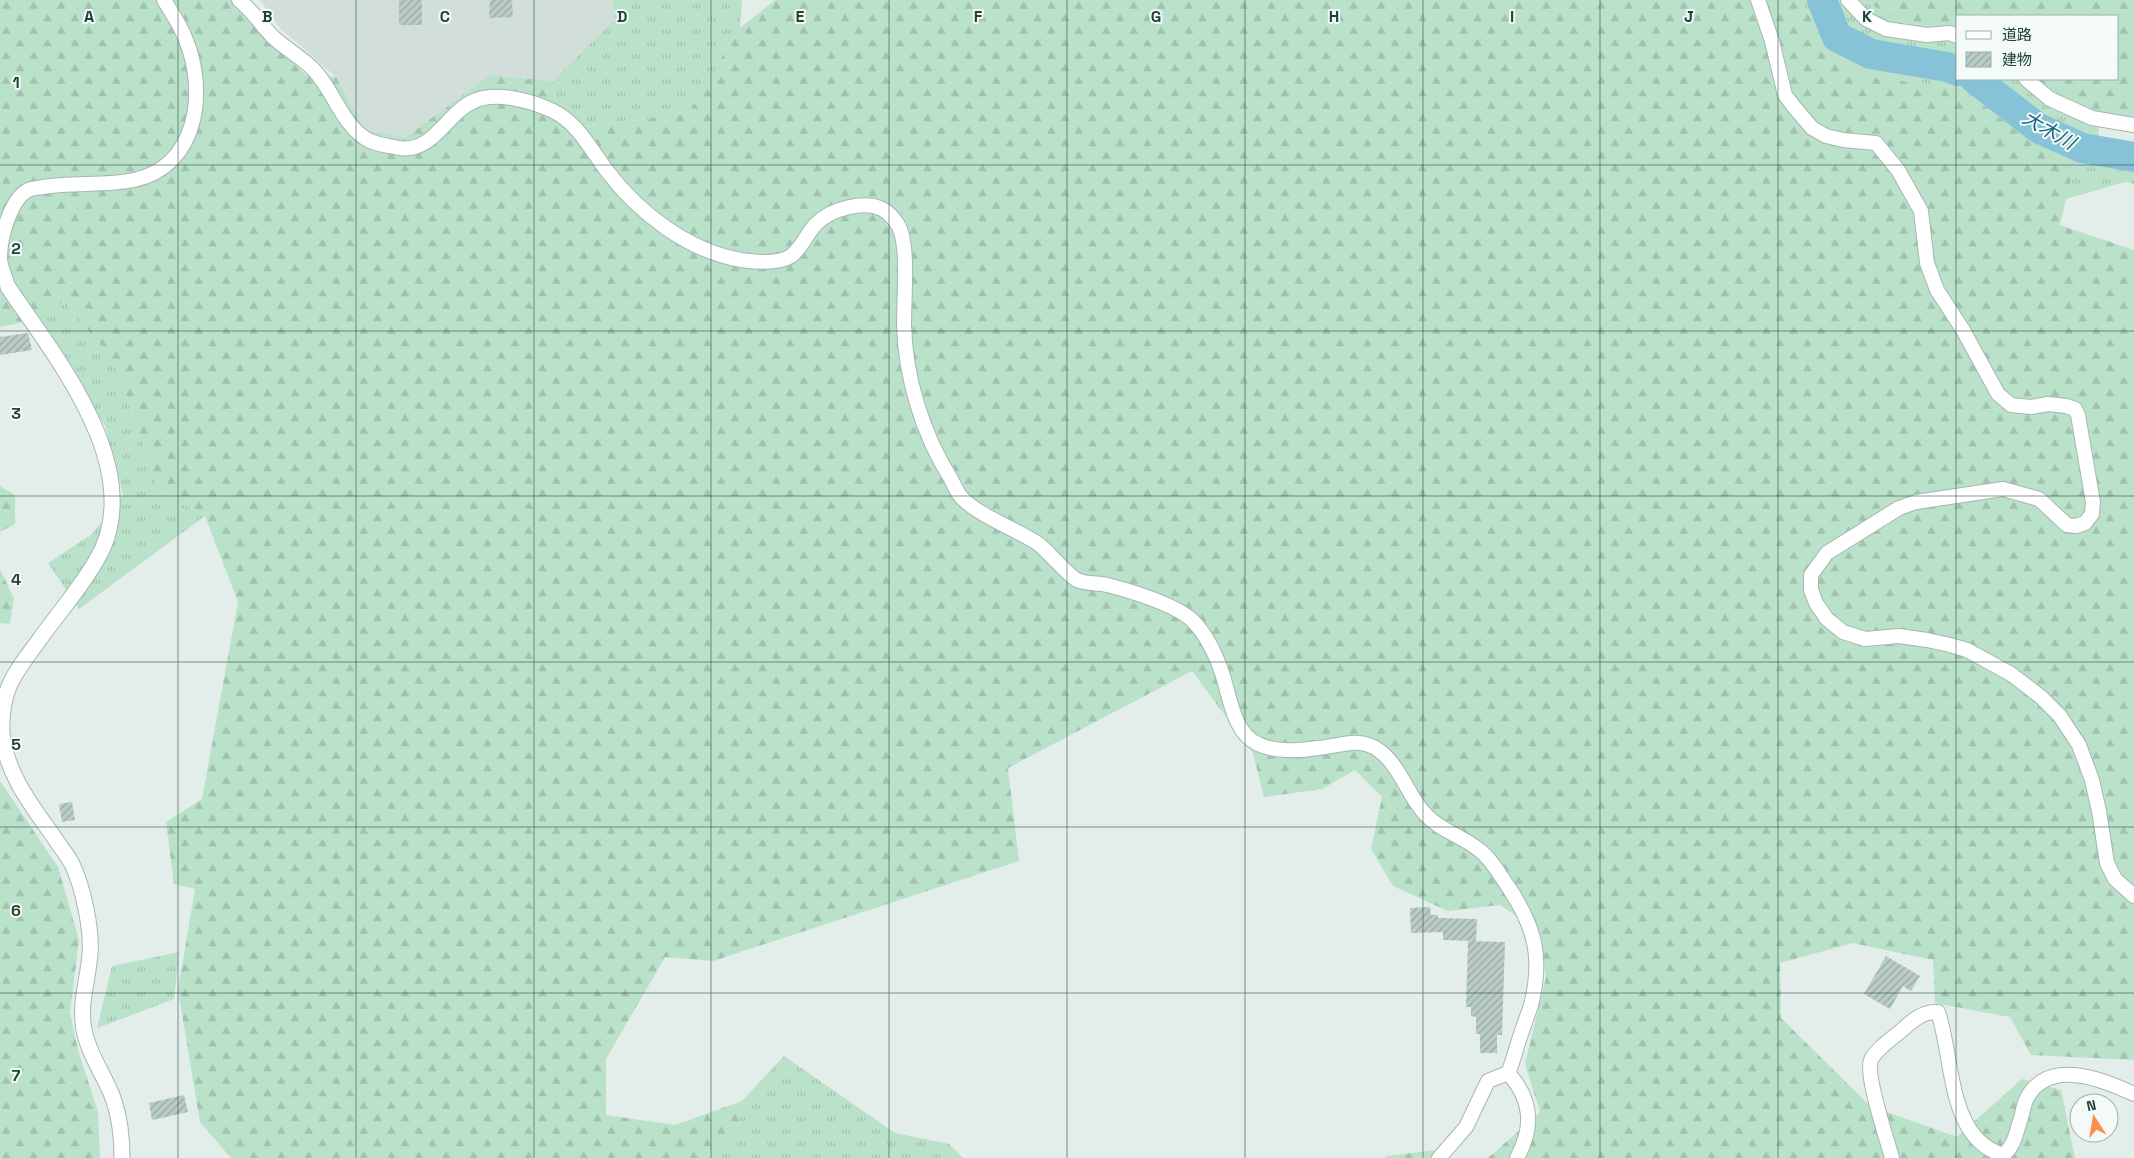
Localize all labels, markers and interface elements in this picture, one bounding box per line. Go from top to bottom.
text: A [84,6,94,27]
text: B [262,6,272,27]
text: C [440,6,450,27]
text: D [617,6,627,27]
text: E [796,6,805,27]
text: F [974,6,983,27]
text: G [1151,6,1161,27]
text: H [1329,6,1339,27]
text: I [1510,6,1514,27]
text: J [1684,6,1694,27]
text: K [1862,6,1872,27]
legend [1956,15,2119,80]
text: 道路 [2002,25,2032,44]
text: 建物 [2002,50,2032,69]
text: 1 [12,72,20,93]
water label: 大木川 [2018,105,2082,156]
text: 2 [11,238,21,259]
text: 3 [11,403,21,424]
text: 4 [11,569,21,590]
text: 5 [11,734,21,755]
text: 6 [11,900,21,921]
text: 7 [12,1065,21,1086]
north arrow [2069,1093,2119,1143]
text: N [2085,1096,2098,1115]

